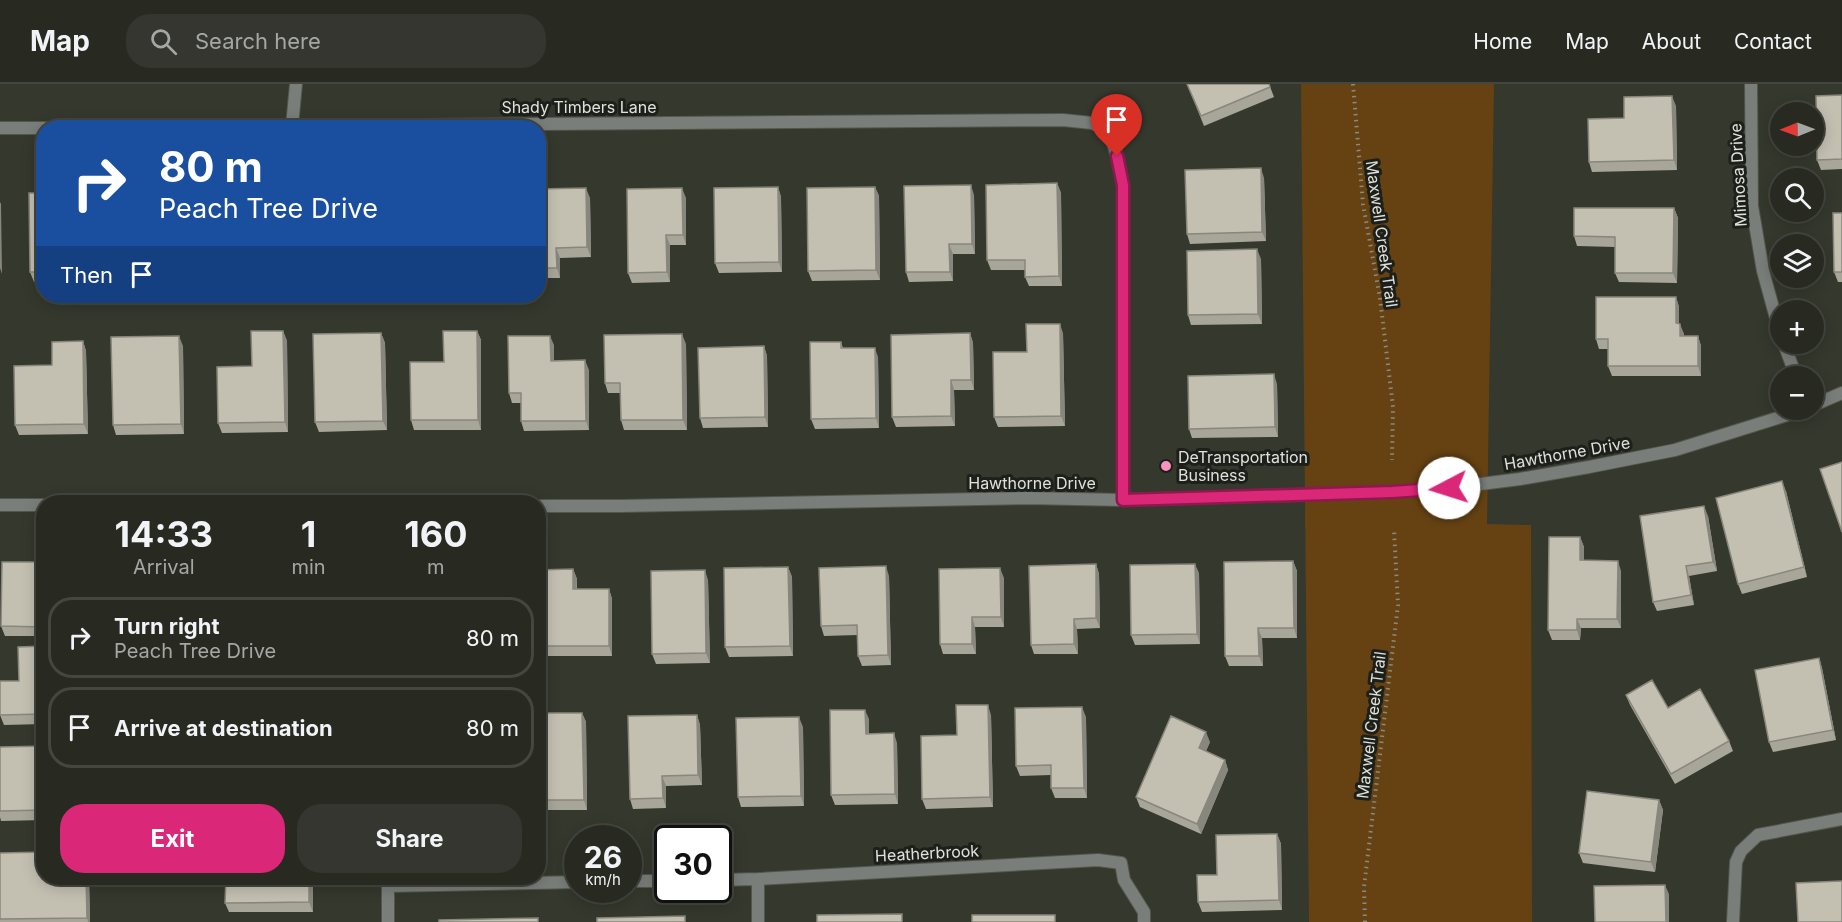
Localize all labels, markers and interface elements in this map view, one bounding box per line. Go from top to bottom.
search box [126,14,546,68]
text: Map [30,24,90,58]
icon: search [147,25,180,58]
text: Search here [195,28,321,54]
text: Home [1473,29,1532,54]
text: Map [1565,29,1609,54]
text: About [1642,29,1701,54]
text: Contact [1734,29,1812,54]
pin [1091,94,1142,156]
street label: Shady Timbers Lane [501,97,657,117]
north arrow [1770,102,1824,156]
map controls [1770,102,1824,420]
icon: arrive [1100,103,1133,136]
street label: Mimosa Drive [1725,123,1751,227]
text: 80 m [159,141,263,192]
icon: right [60,144,138,222]
street label: Maxwell Creek Trail [1362,159,1402,309]
button: search [1770,168,1824,222]
text: Peach Tree Drive [159,192,378,225]
button: layers [1770,234,1824,288]
icon: arrive [125,258,158,291]
text: Then [60,262,113,288]
button: + [1770,300,1824,354]
button: − [1770,366,1824,420]
street label: Hawthorne Drive [1502,432,1632,474]
place label: DeTransportation Business [1178,447,1308,485]
position arrow [1417,456,1481,520]
marker: DeTransportation Business [1159,459,1173,473]
street label: Hawthorne Drive [968,473,1096,493]
text: 14:33 [115,512,213,556]
text: 1 [301,512,316,556]
text: 160 [404,512,467,556]
text: Arrival [133,555,195,579]
text: min [292,555,326,579]
text: m [427,555,445,579]
text: Turn right [114,613,220,639]
icon: right [63,621,96,654]
text: 80 m [466,625,519,651]
text: Peach Tree Drive [114,639,276,663]
street label: Maxwell Creek Trail [1352,650,1390,800]
icon: arrive [63,711,96,744]
text: Arrive at destination [114,715,333,741]
text: 80 m [466,715,519,741]
button: Exit [60,804,285,873]
button: Share [297,804,522,873]
speed limit sign: 30 [654,825,732,903]
text: 26 [584,839,622,875]
street label: Heatherbrook [874,840,980,866]
text: km/h [585,870,621,889]

